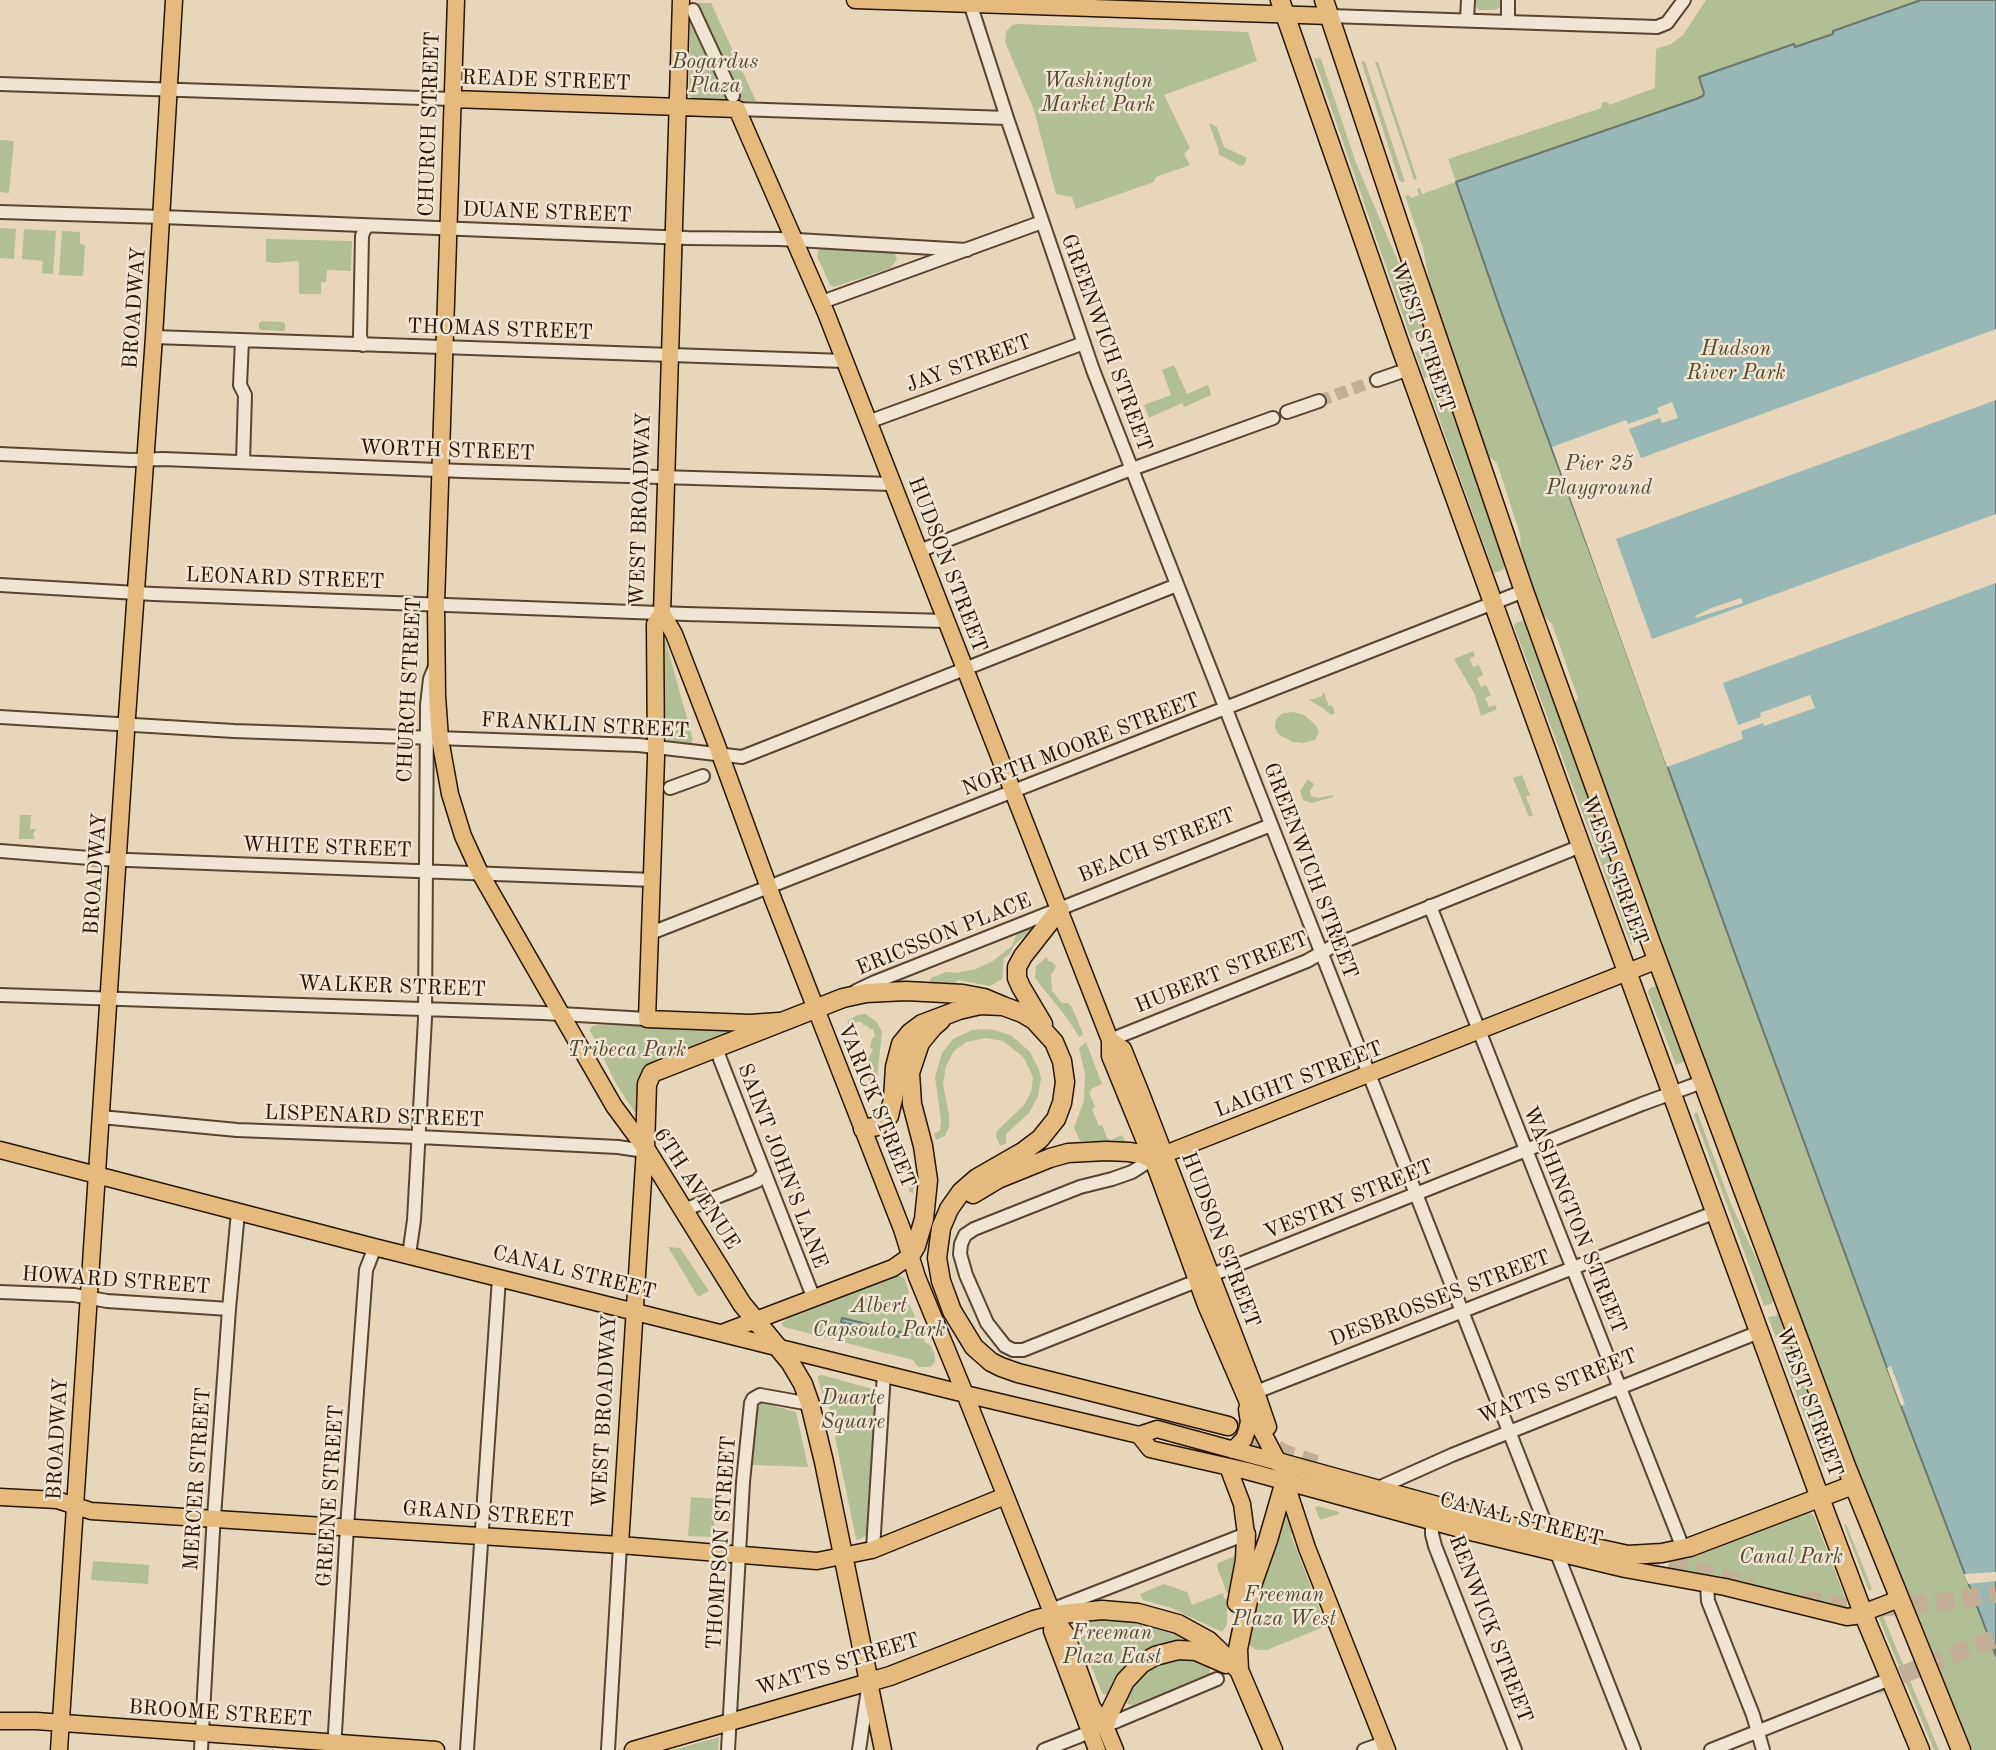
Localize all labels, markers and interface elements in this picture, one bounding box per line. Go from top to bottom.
street label: CHURCH STREET [414,31,446,217]
park label: Bogardus Plaza [672,49,758,99]
street label: READE STREET [461,65,631,97]
park label: Washington Market Park [1041,68,1155,118]
street label: DUANE STREET [462,197,632,229]
street label: GREENWICH STREET [1055,231,1157,455]
street label: BROADWAY [118,246,152,370]
street label: WEST STREET [1384,258,1460,416]
street label: THOMAS STREET [407,314,593,346]
street label: JAY STREET [903,330,1035,398]
park label: Hudson River Park [1687,336,1785,386]
street label: WEST BROADWAY [625,412,657,606]
street label: WORTH STREET [359,435,535,467]
park label: Pier 25 Playground [1546,451,1652,501]
street label: HUDSON STREET [902,474,992,656]
street label: LEONARD STREET [185,563,385,595]
street label: CHURCH STREET [393,597,427,783]
street label: NORTH MOORE STREET [959,688,1203,802]
street label: FRANKLIN STREET [480,708,690,744]
street label: GREENWICH STREET [1257,759,1363,983]
street label: WEST STREET [1575,792,1653,948]
street label: BEACH STREET [1075,803,1239,889]
street label: BROADWAY [79,812,113,936]
street label: WHITE STREET [242,832,412,864]
street label: ERICSSON PLACE [853,888,1035,982]
street label: HUBERT STREET [1132,927,1312,1019]
street label: WALKER STREET [298,971,486,1003]
street label: VARICK STREET [831,1020,921,1192]
street label: LAIGHT STREET [1211,1036,1387,1124]
park label: Tribeca Park [568,1037,686,1063]
street label: SAINT JOHN'S LANE [731,1060,833,1272]
street label: LISPENARD STREET [264,1101,484,1133]
street label: WASHINGTON STREET [1517,1102,1631,1338]
street label: 6TH AVENUE [647,1123,745,1255]
street label: HUDSON STREET [1175,1149,1265,1331]
street label: VESTRY STREET [1260,1154,1438,1246]
street label: CANAL STREET [490,1241,658,1305]
street label: DESBROSSES STREET [1326,1245,1554,1353]
street label: HOWARD STREET [21,1262,211,1300]
park label: Albert Capsouto Park [813,1293,945,1343]
street label: WEST BROADWAY [587,1314,623,1508]
street label: WEST STREET [1770,1324,1848,1480]
street label: WATTS STREET [1475,1344,1641,1430]
street label: BROADWAY [42,1377,74,1501]
park label: Duarte Square [821,1385,885,1435]
street label: MERCER STREET [179,1387,217,1571]
street label: GREENE STREET [312,1404,350,1588]
street label: THOMPSON STREET [702,1435,742,1651]
street label: CANAL STREET [1437,1488,1605,1552]
street label: GRAND STREET [402,1496,574,1534]
street label: RENWICK STREET [1443,1531,1537,1727]
park label: Canal Park [1739,1544,1843,1570]
park label: Freeman Plaza West [1232,1582,1336,1632]
park label: Freeman Plaza East [1063,1620,1161,1670]
street label: WATTS STREET [753,1628,923,1702]
street label: BROOME STREET [127,1695,313,1733]

